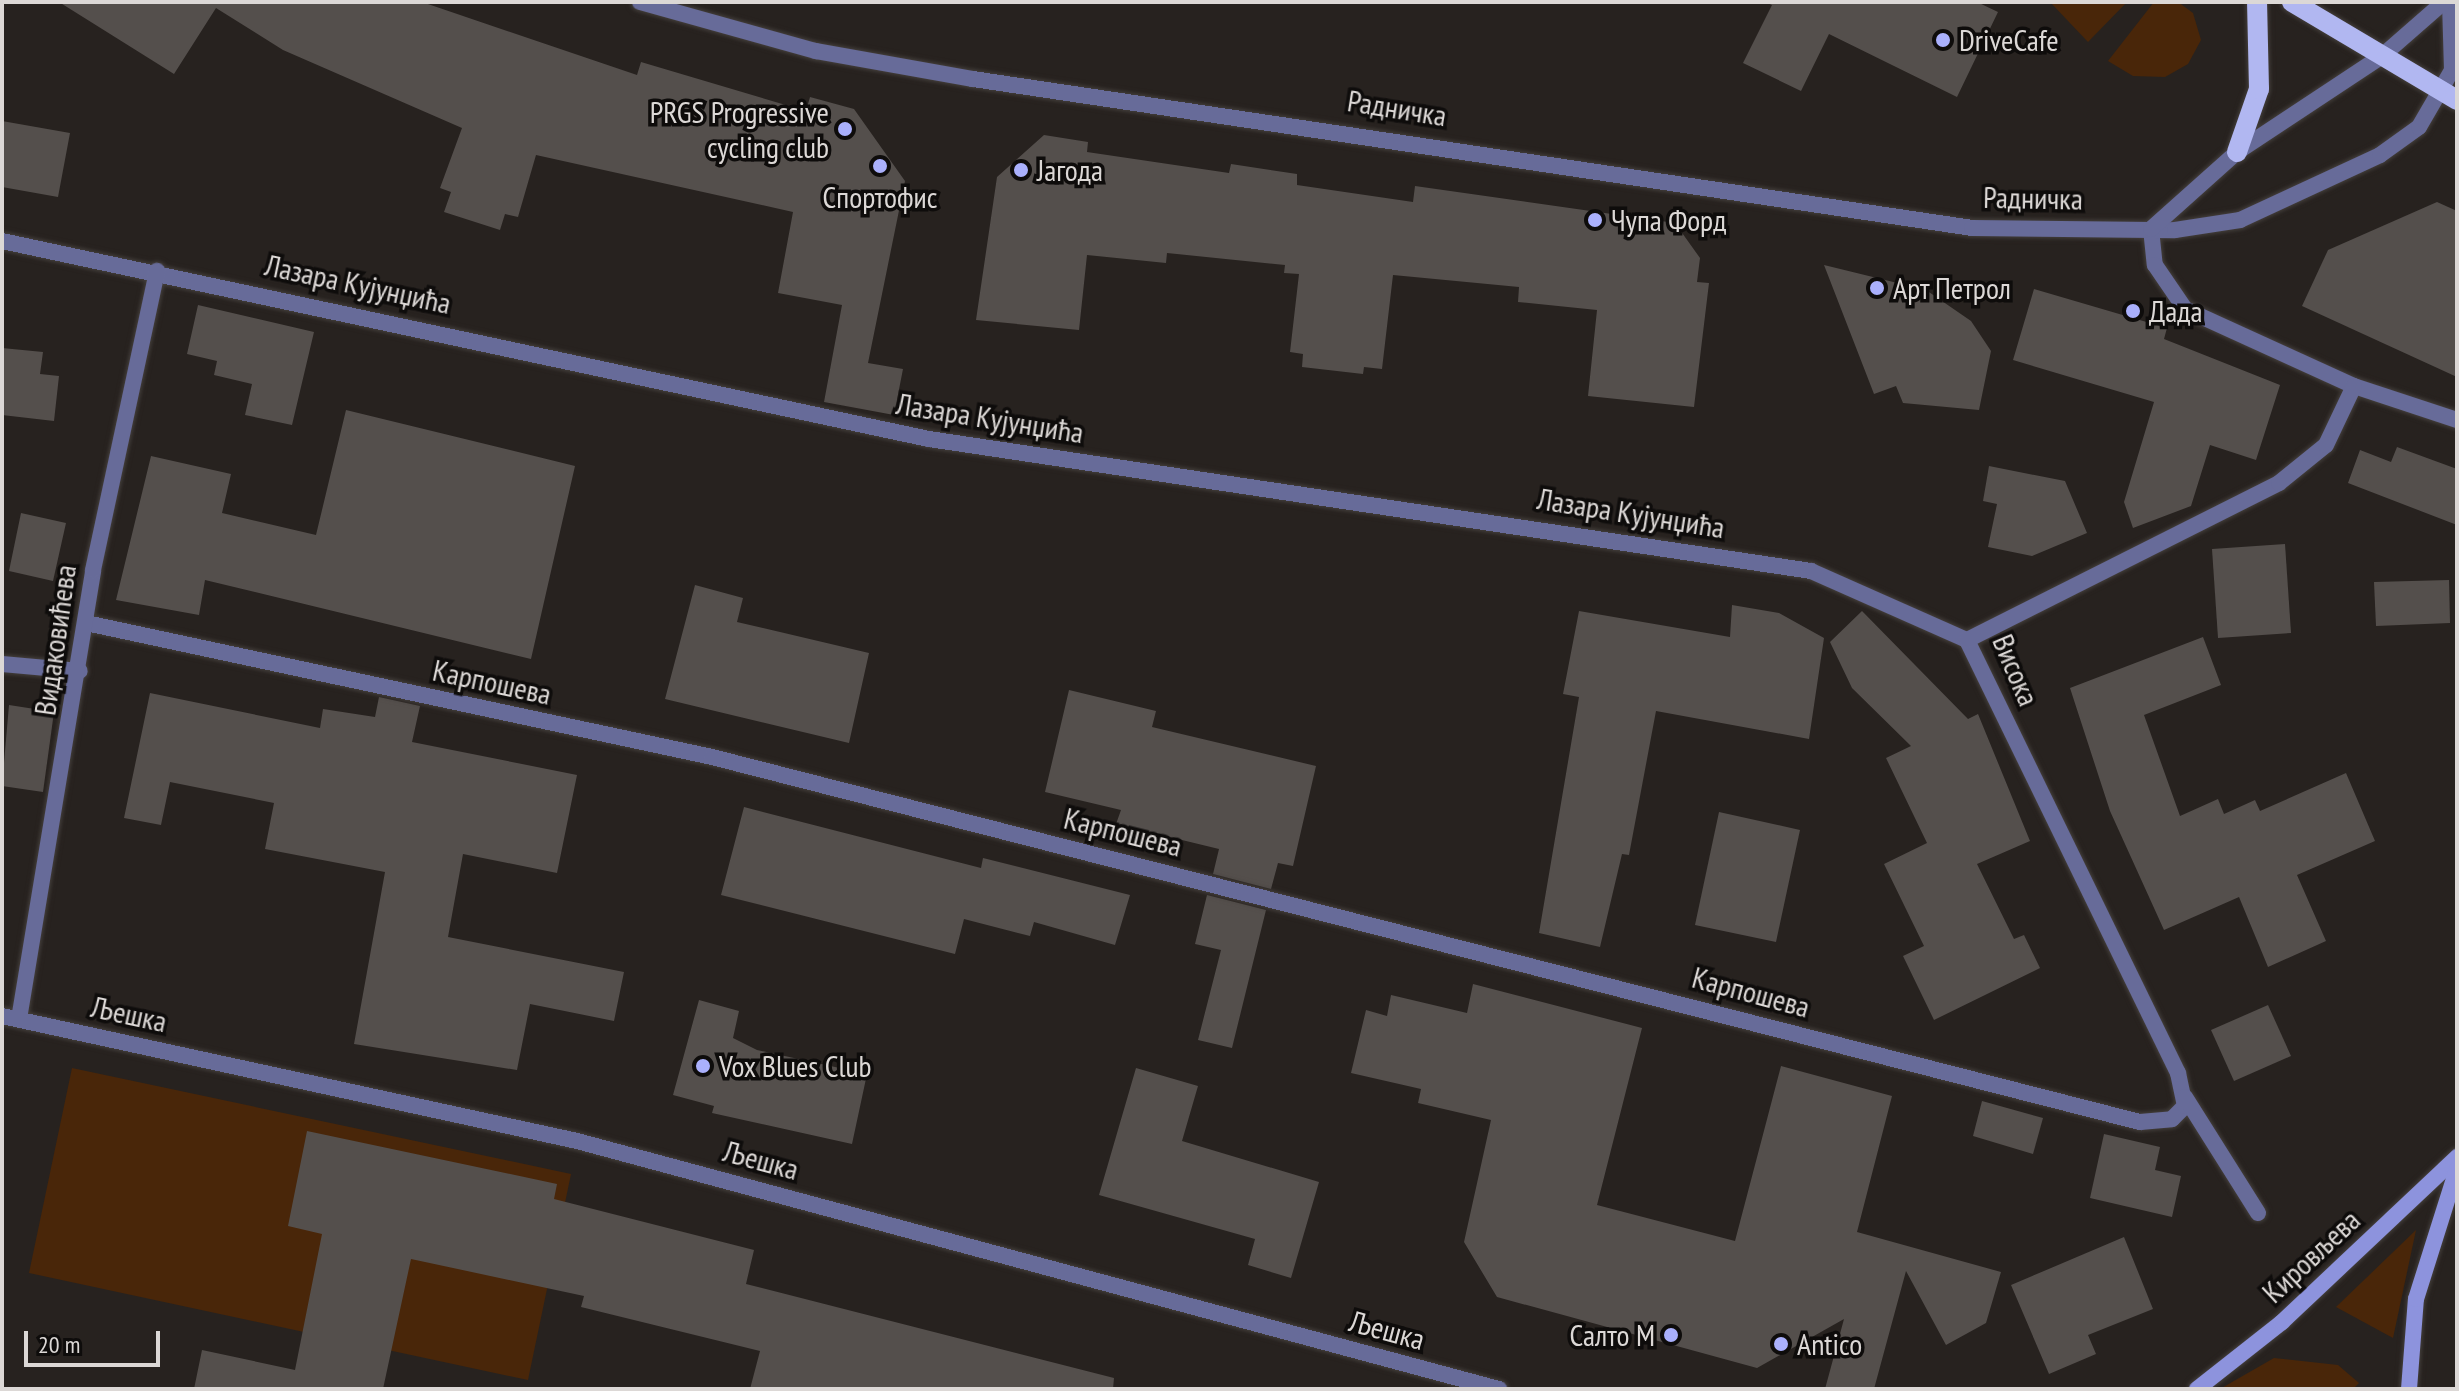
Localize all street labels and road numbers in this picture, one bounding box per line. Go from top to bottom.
street label: Радничка [1345,82,1449,134]
street label: Радничка [1983,179,2083,217]
street label: Лазара Кујунџића [262,247,454,321]
street label: Лазара Кујунџића [894,385,1086,451]
street label: Лазара Кујунџића [1535,480,1727,546]
street label: Видаковићева [27,562,83,718]
street label: Висока [1985,629,2047,711]
street label: Карпошева [430,652,554,712]
street label: Карпошева [1060,800,1186,864]
street label: Карпошева [1688,959,1814,1025]
street label: Љешка [88,988,170,1040]
street label: Љешка [720,1133,802,1187]
street label: Кировљева [2255,1202,2367,1310]
street label: Љешка [1346,1303,1428,1357]

